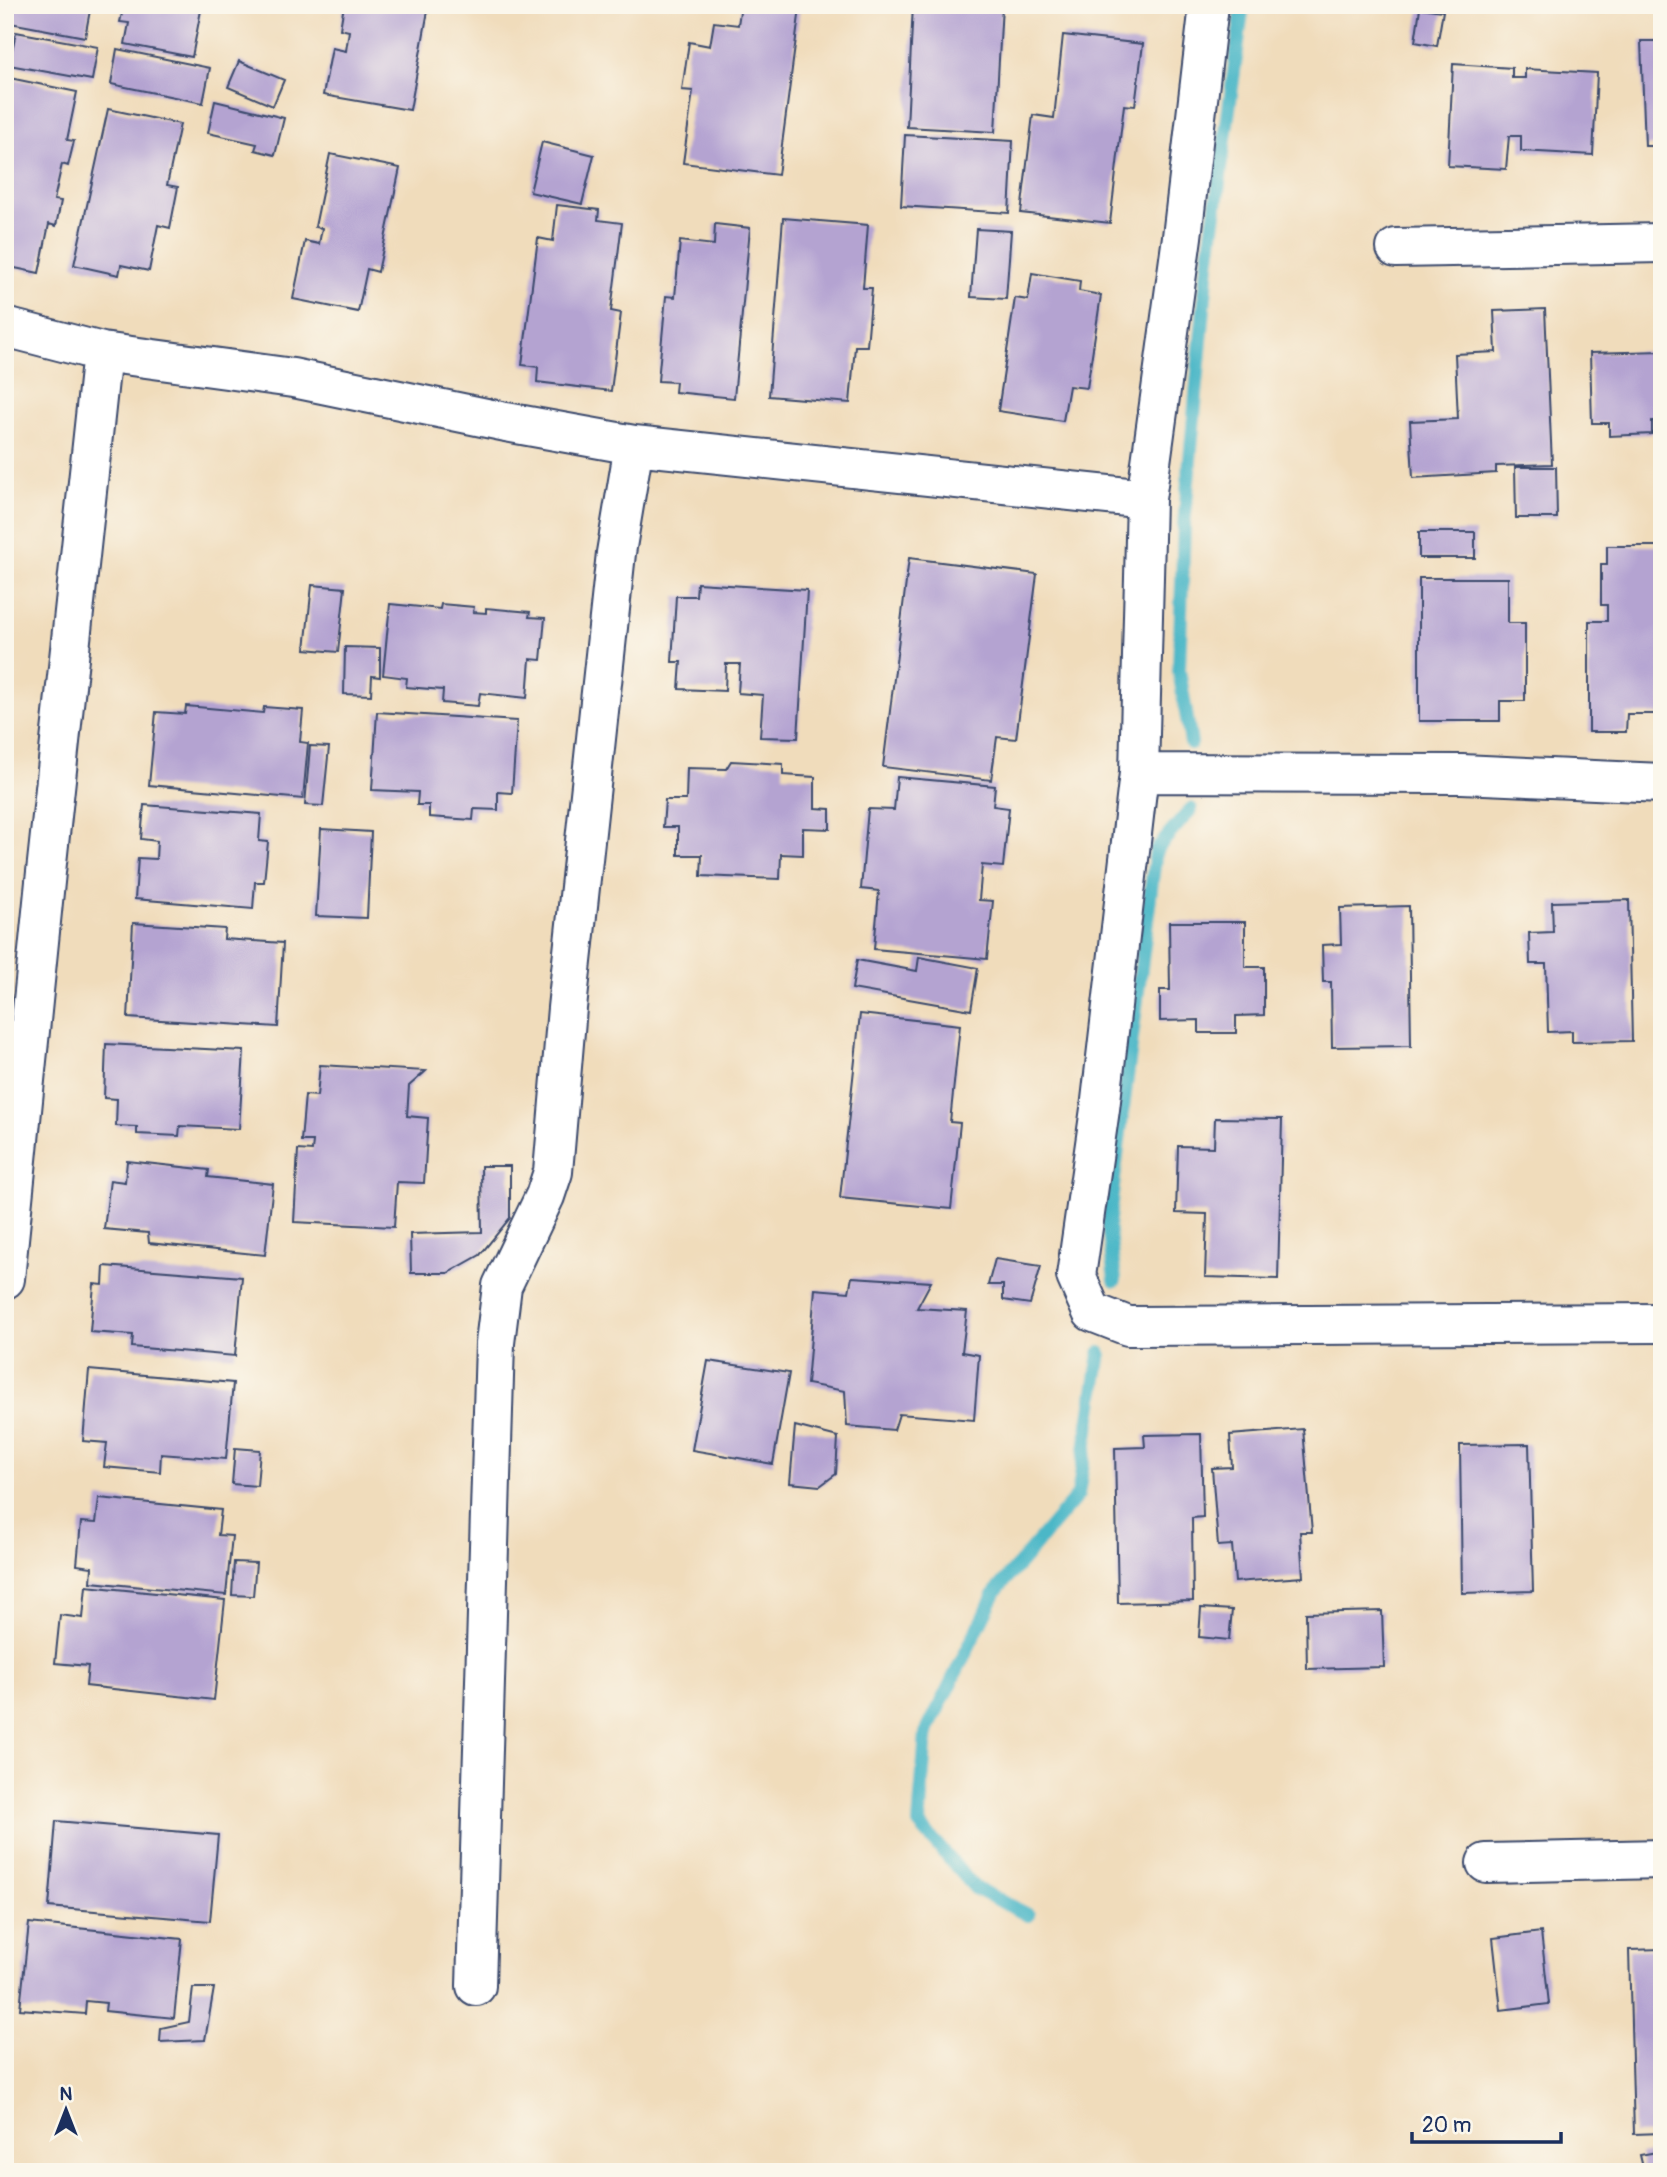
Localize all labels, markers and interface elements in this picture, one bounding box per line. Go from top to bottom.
north arrow [32,2076,102,2146]
text: N [60,2082,73,2106]
scale bar [1412,2100,1560,2144]
text: 20 m [1422,2112,1471,2139]

